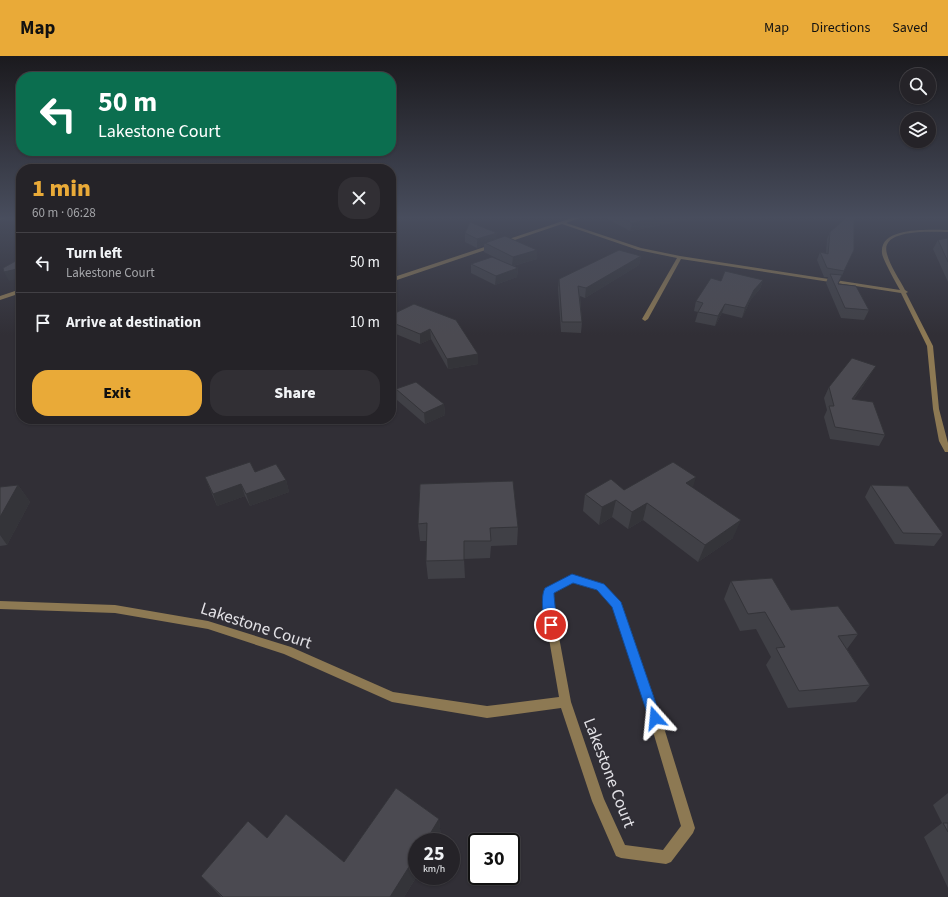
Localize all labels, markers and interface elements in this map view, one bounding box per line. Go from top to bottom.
text: Map [20,15,55,42]
text: Map [764,18,789,38]
text: Directions [811,18,870,38]
text: Saved [892,18,928,38]
map controls [900,68,936,148]
button: search [900,68,936,104]
text: 50 m [98,82,157,122]
icon: left [32,88,84,140]
button: layers [900,112,936,148]
text: Lakestone Court [98,119,221,144]
text: 1 min [32,171,91,206]
button: close [338,177,380,219]
text: 60 m · 06:28 [32,204,96,222]
text: Turn left [66,243,122,264]
icon: left [32,252,54,274]
text: 50 m [350,252,380,273]
text: Lakestone Court [66,264,155,282]
icon: arrive [32,312,54,334]
text: Arrive at destination [66,312,201,333]
text: 10 m [350,312,380,333]
button: Exit [32,370,202,416]
button: Share [210,370,380,416]
street label: Lakestone Court [197,597,315,655]
pin [534,608,568,642]
icon: arrive [540,614,562,636]
position arrow [634,697,676,739]
street label: Lakestone Court [577,715,641,832]
speed limit sign: 30 [468,833,520,885]
text: 25 [423,840,445,868]
text: km/h [423,862,445,876]

